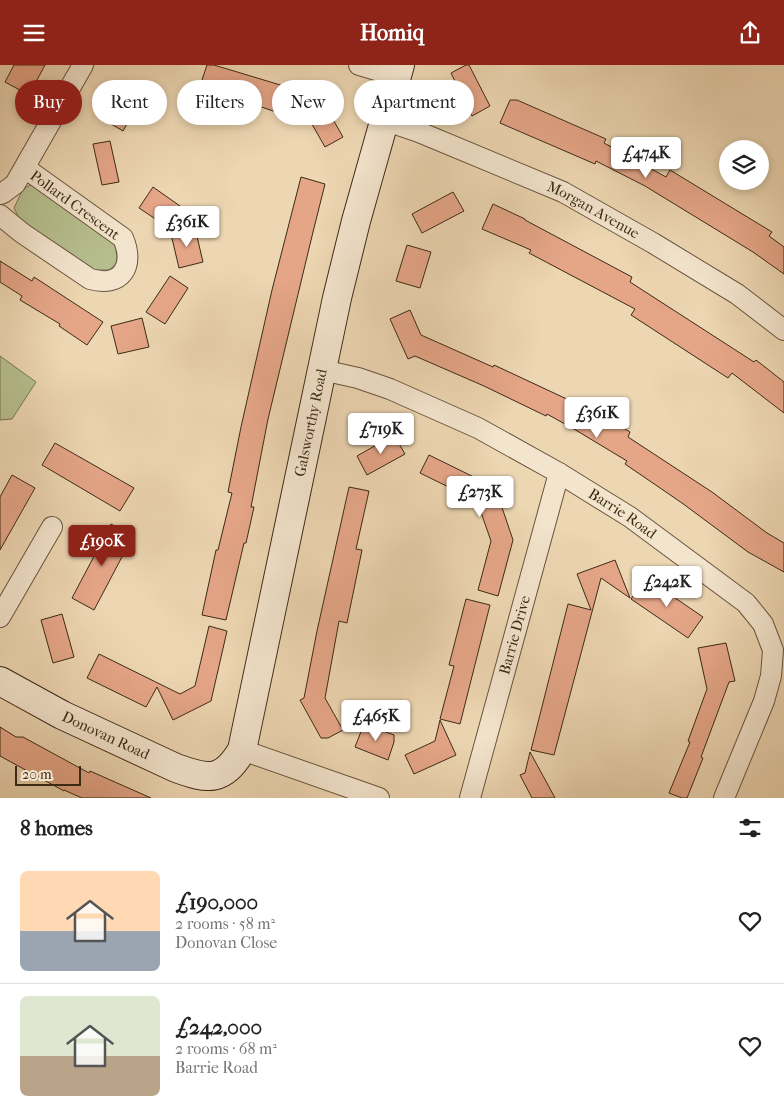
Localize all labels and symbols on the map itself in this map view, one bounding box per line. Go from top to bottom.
pin: £474K [611,137,681,179]
street label: Pollard Crescent [27,166,124,244]
street label: Morgan Avenue [544,177,643,243]
pin: £361K [152,205,222,248]
street label: Galsworthy Road [291,366,331,478]
pin: £361K [562,397,632,439]
pin: £719K [346,413,416,455]
pin: £273K [445,475,515,518]
street label: Barrie Road [585,485,661,543]
pin: £190K [67,525,137,567]
pin: £242K [632,565,702,608]
street label: Barrie Drive [495,593,534,677]
pin: £465K [341,699,411,742]
street label: Donovan Road [59,707,153,764]
scale bar [15,763,81,786]

